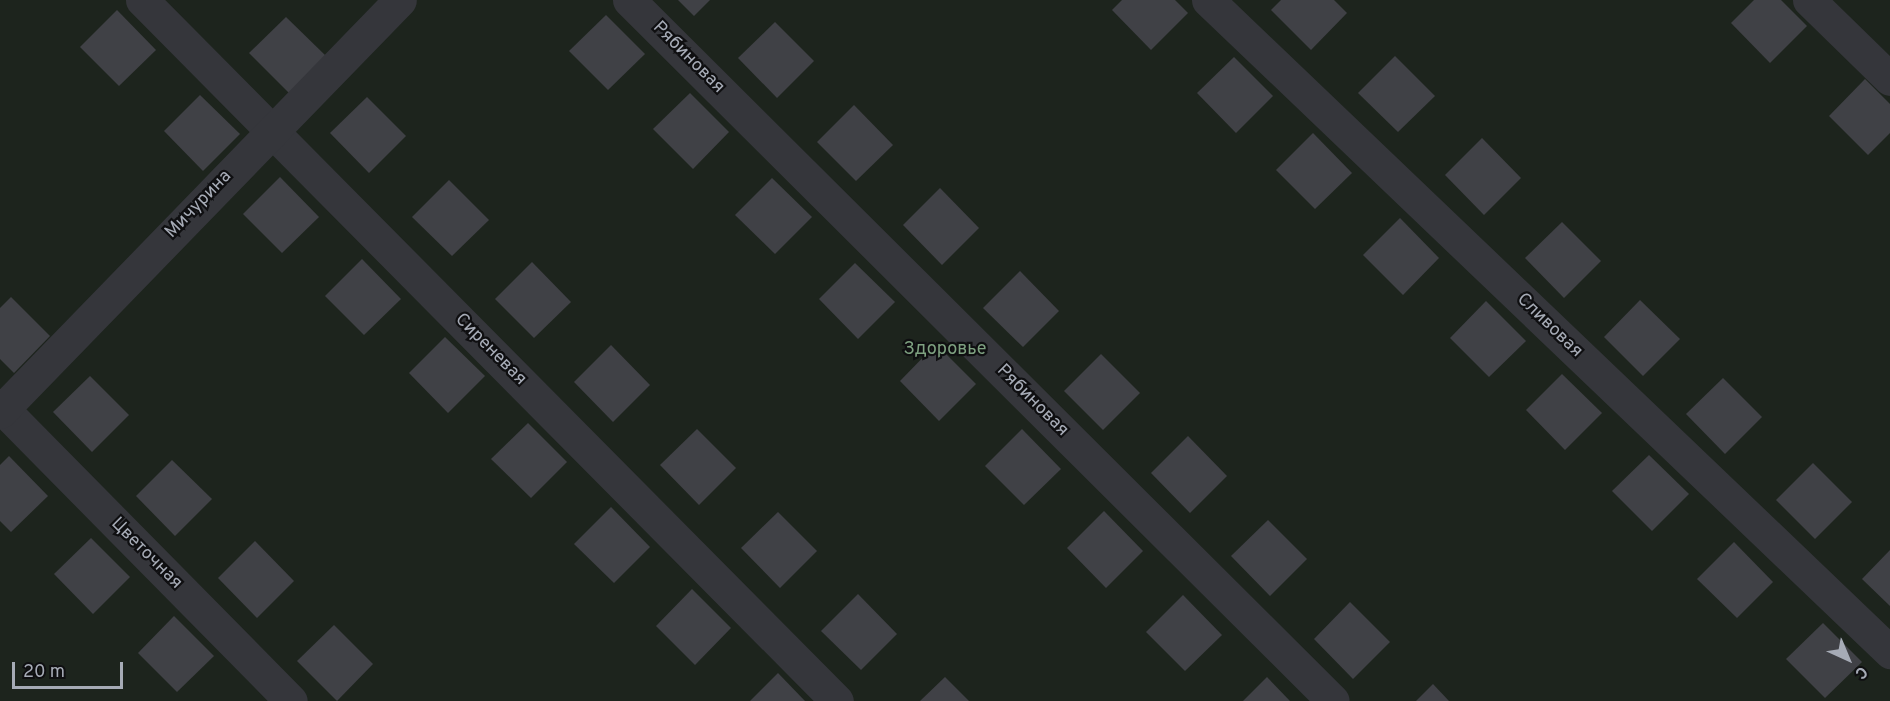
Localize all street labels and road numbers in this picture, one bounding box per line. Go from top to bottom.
street label: Рябиновая [648,18,728,98]
street label: Мичурина [161,166,237,244]
street label: Сливовая [1512,289,1586,363]
street label: Сиреневая [450,310,530,390]
street label: Рябиновая [992,361,1072,441]
street label: Цветочная [106,514,186,594]

